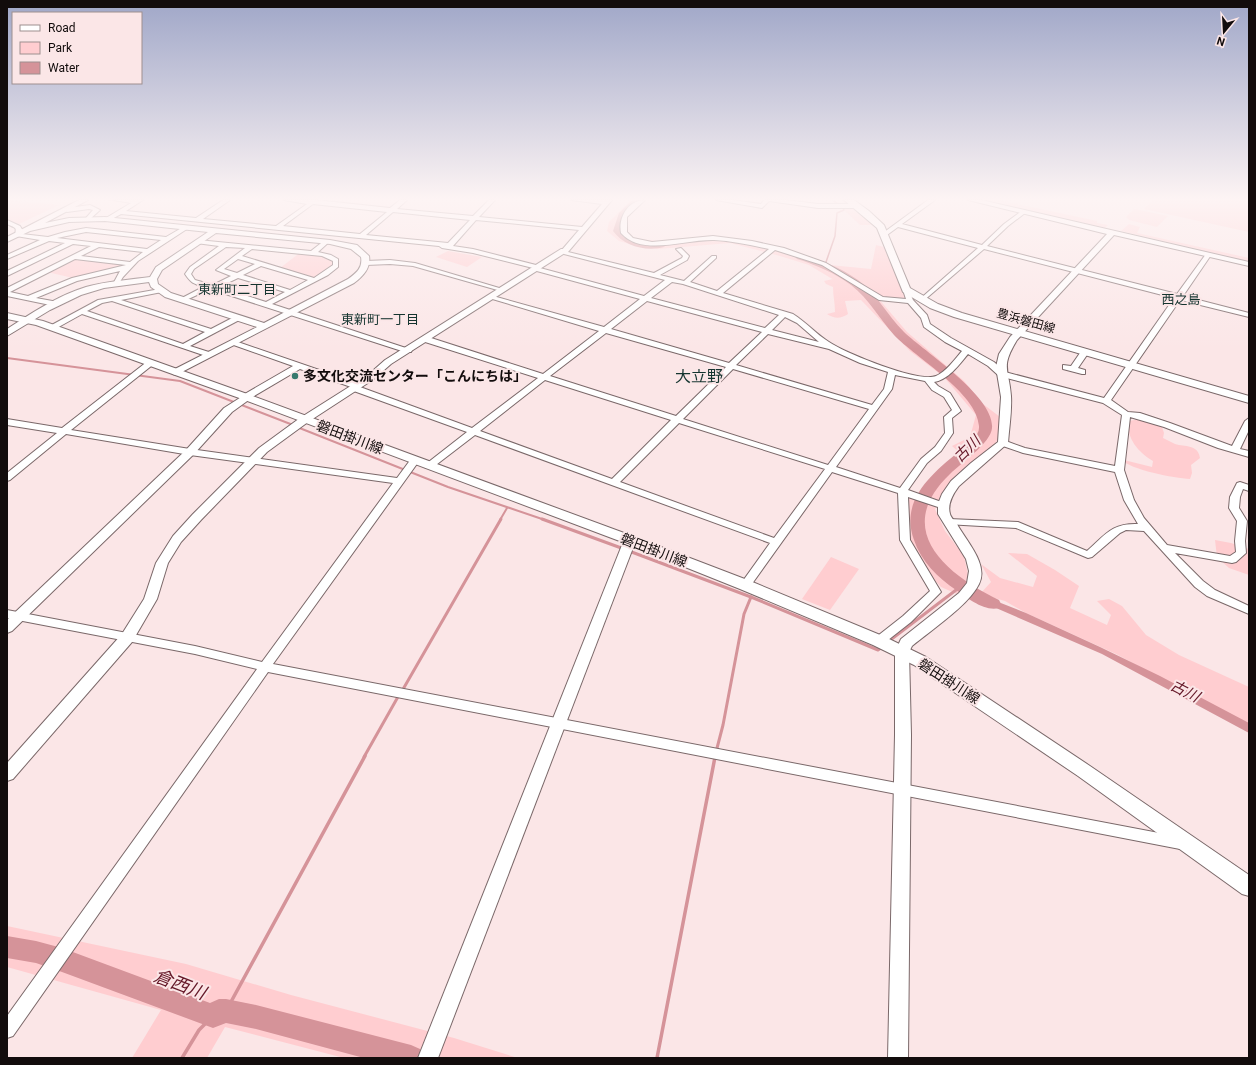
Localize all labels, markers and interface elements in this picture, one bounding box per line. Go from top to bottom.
legend [12,12,142,84]
north arrow [1204,12,1244,52]
text: Road [48,21,76,35]
text: N [1215,34,1227,48]
text: Park [48,41,73,55]
text: Water [48,61,79,75]
district label: 東新町二丁目 [198,282,276,297]
district label: 西之島 [1161,292,1201,307]
street label: 豊浜磐田線 [995,306,1057,336]
district label: 東新町一丁目 [341,312,419,327]
district label: 大立野 [675,367,723,386]
place label: 多文化交流センター「こんにちは」 [303,368,527,384]
marker: 多文化交流センター「こんにちは」 [290,371,300,381]
street label: 磐田掛川線 [314,417,386,457]
water label: 古川 [950,431,985,466]
street label: 磐田掛川線 [618,530,690,570]
street label: 磐田掛川線 [915,655,983,707]
water label: 古川 [1168,676,1204,707]
water label: 倉西川 [151,965,211,1004]

